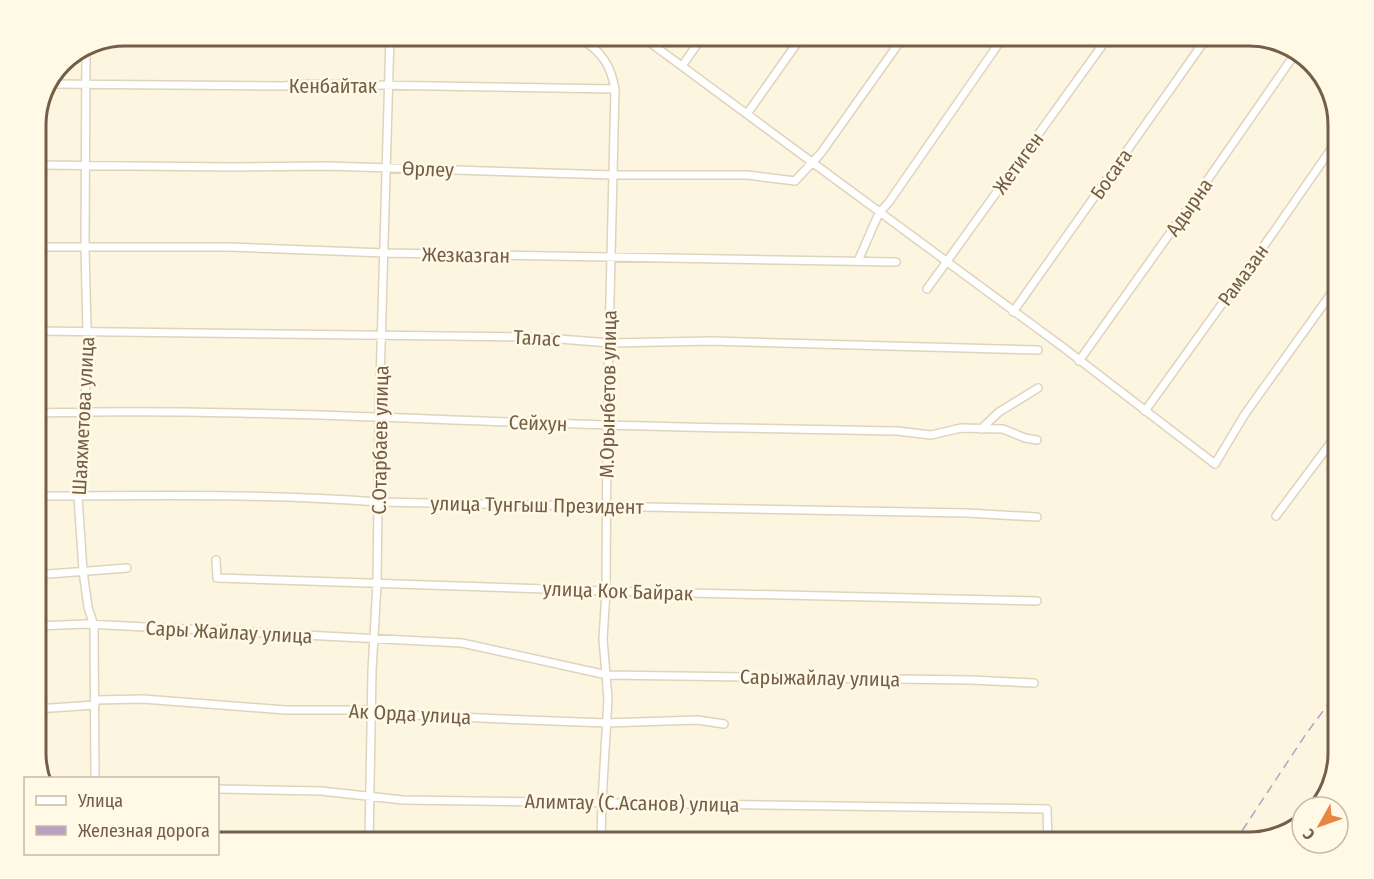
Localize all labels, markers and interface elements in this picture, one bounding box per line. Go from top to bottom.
street label: Кенбайтак [289,74,378,98]
street label: Жетиген [988,127,1048,199]
street label: Босаға [1085,144,1137,204]
street label: Өрлеу [402,156,454,182]
street label: Адырна [1161,173,1217,241]
street label: Рамазан [1213,239,1273,311]
street label: Жезказган [422,242,510,268]
street label: М.Орынбетов улица [595,310,621,478]
street label: Талас [513,325,561,351]
street label: Шаяхметова улица [67,336,99,496]
street label: С.Отарбаев улица [367,365,393,515]
street label: Сейхун [508,410,568,436]
street label: улица Тунгыш Президент [430,491,645,519]
street label: улица Кок Байрак [542,576,694,606]
street label: Сары Жайлау улица [145,616,313,648]
street label: Сарыжайлау улица [740,665,900,691]
street label: Ак Орда улица [348,699,472,729]
legend [24,777,219,855]
street label: Алимтау (С.Асанов) улица [524,789,740,817]
text: Улица [77,790,123,812]
north arrow [1290,795,1350,855]
text: Железная дорога [78,820,210,842]
text: С [1299,825,1319,844]

